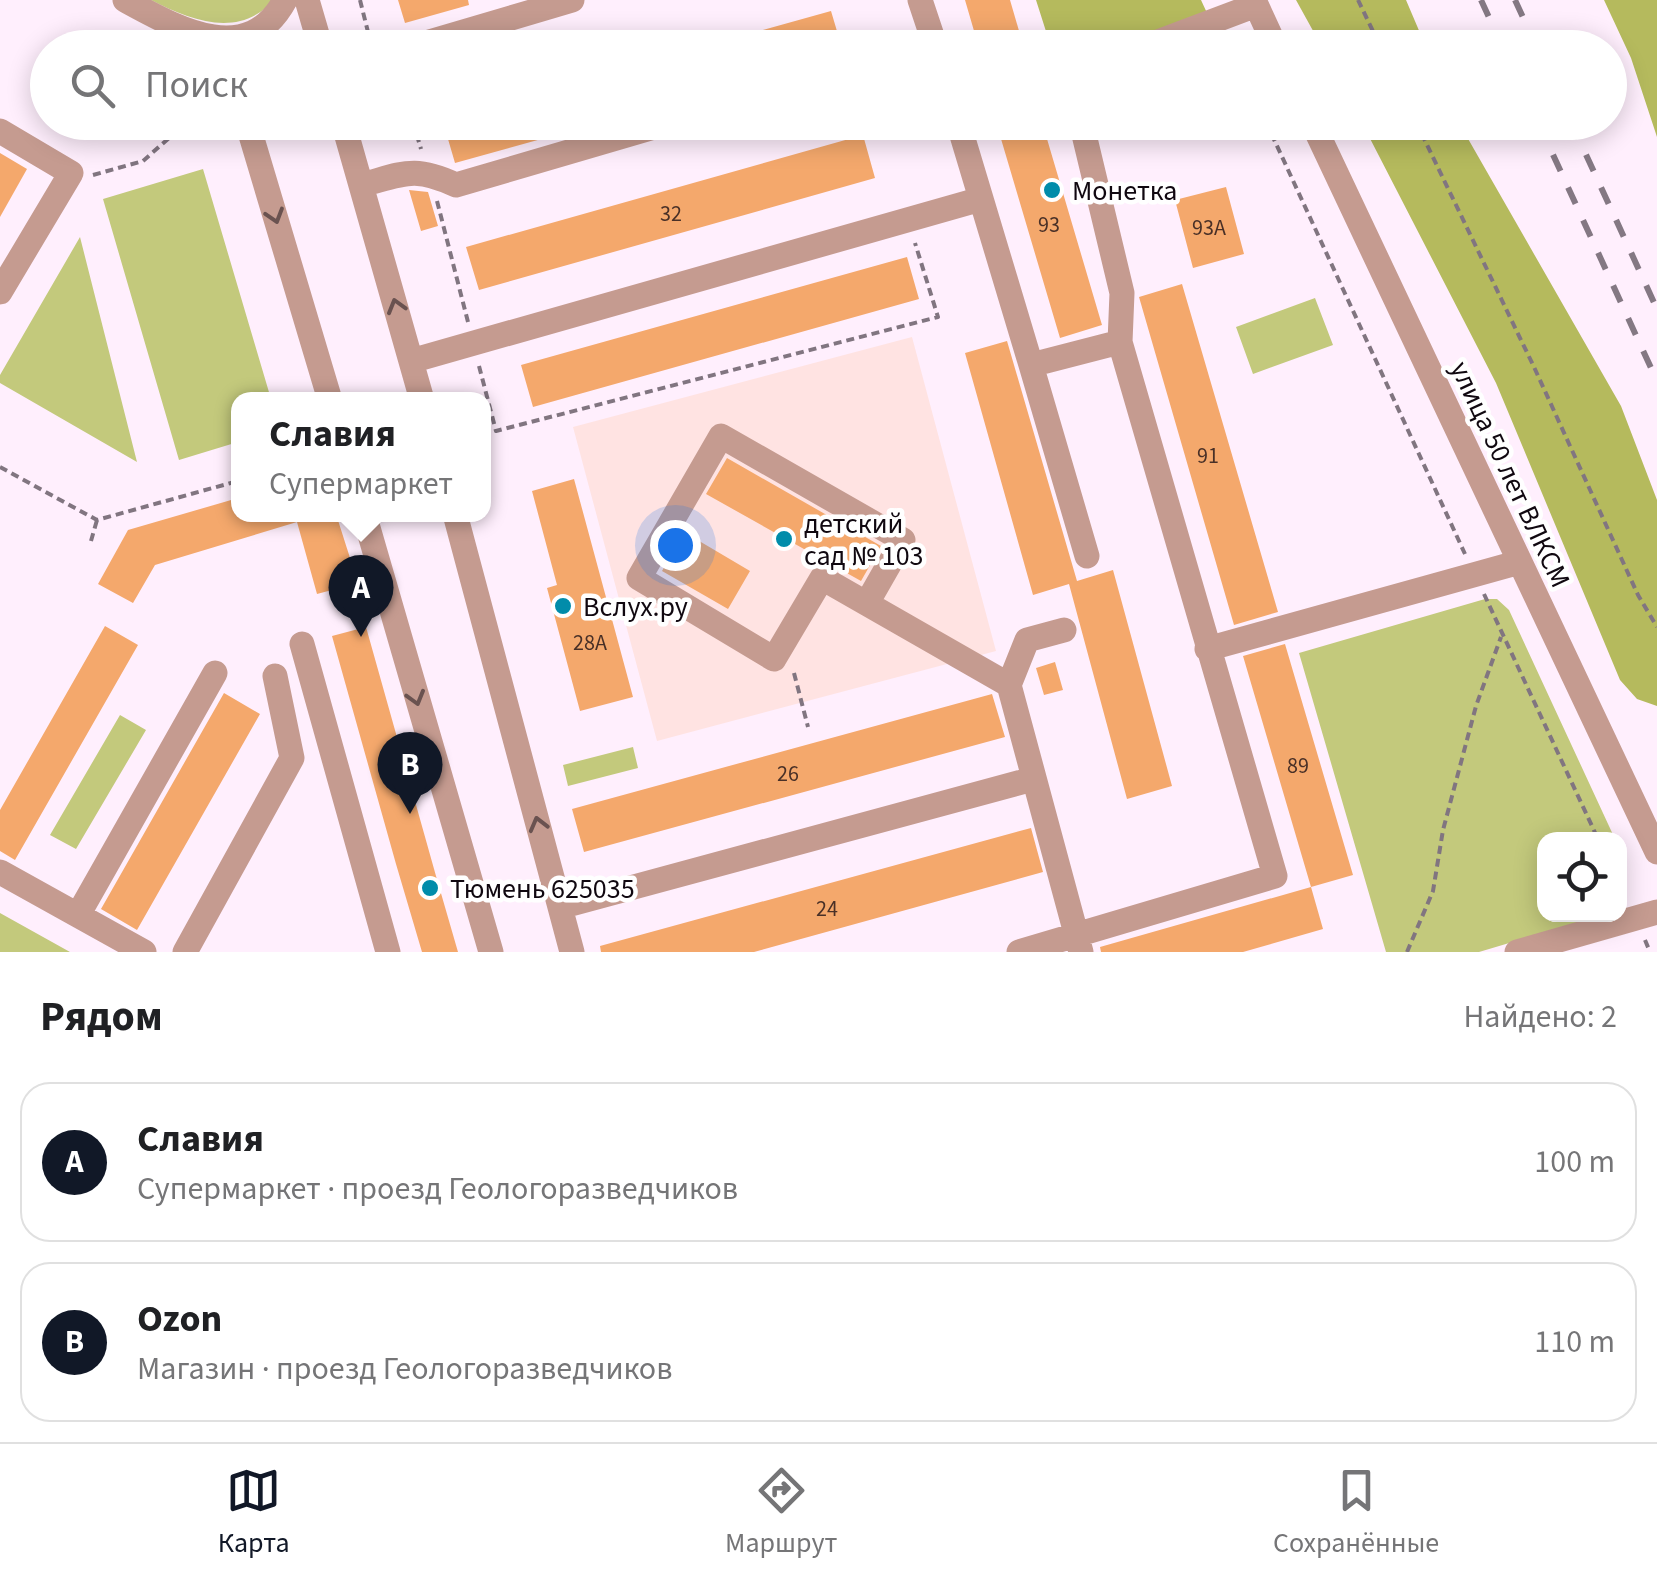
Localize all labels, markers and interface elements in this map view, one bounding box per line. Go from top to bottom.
search box [30,30,1627,140]
icon: search [65,58,120,113]
text: Поиск [145,58,248,112]
place label: Монетка [1072,171,1177,211]
marker: Монетка [1041,179,1063,201]
house number: 32 [660,198,682,230]
one-way arrow [263,207,284,224]
house number: 93 [1038,209,1060,241]
house number: 93А [1192,212,1226,244]
one-way arrow [386,298,407,315]
street label: улица 50 лет ВЛКСМ [1440,355,1580,594]
popup [231,392,491,522]
text: Славия [269,407,396,461]
house number: 91 [1197,440,1219,472]
text: Супермаркет [269,461,453,507]
place label: детский сад № 103 [804,504,923,576]
your location [650,520,701,571]
marker: детский сад № 103 [773,528,795,550]
pin: A [328,554,394,637]
place label: Вслух.ру [583,587,688,627]
marker: Вслух.ру [552,595,574,617]
house number: 28А [573,627,607,659]
one-way arrow [405,689,426,706]
pin: B [378,732,442,814]
house number: 89 [1287,750,1309,782]
house number: 26 [777,758,799,790]
one-way arrow [528,816,549,833]
map controls [1537,832,1627,922]
button: locate [1537,832,1627,922]
place label: Тюмень 625035 [450,869,635,909]
marker: Тюмень 625035 [419,877,441,899]
house number: 24 [816,893,838,925]
text: Рядом [40,987,163,1047]
text: Найдено: 2 [1463,994,1617,1040]
text: Славия [137,1112,264,1166]
text: A [65,1139,84,1185]
text: 100 m [1534,1139,1615,1185]
text: Супермаркет · проезд Геологоразведчиков [137,1166,738,1212]
text: Ozon [137,1292,222,1346]
text: B [65,1319,84,1365]
text: 110 m [1534,1319,1615,1365]
text: Магазин · проезд Геологоразведчиков [137,1346,672,1392]
tab: Карта [218,1463,290,1563]
tab: Маршрут [725,1463,837,1563]
tab: Сохранённые [1273,1463,1439,1563]

